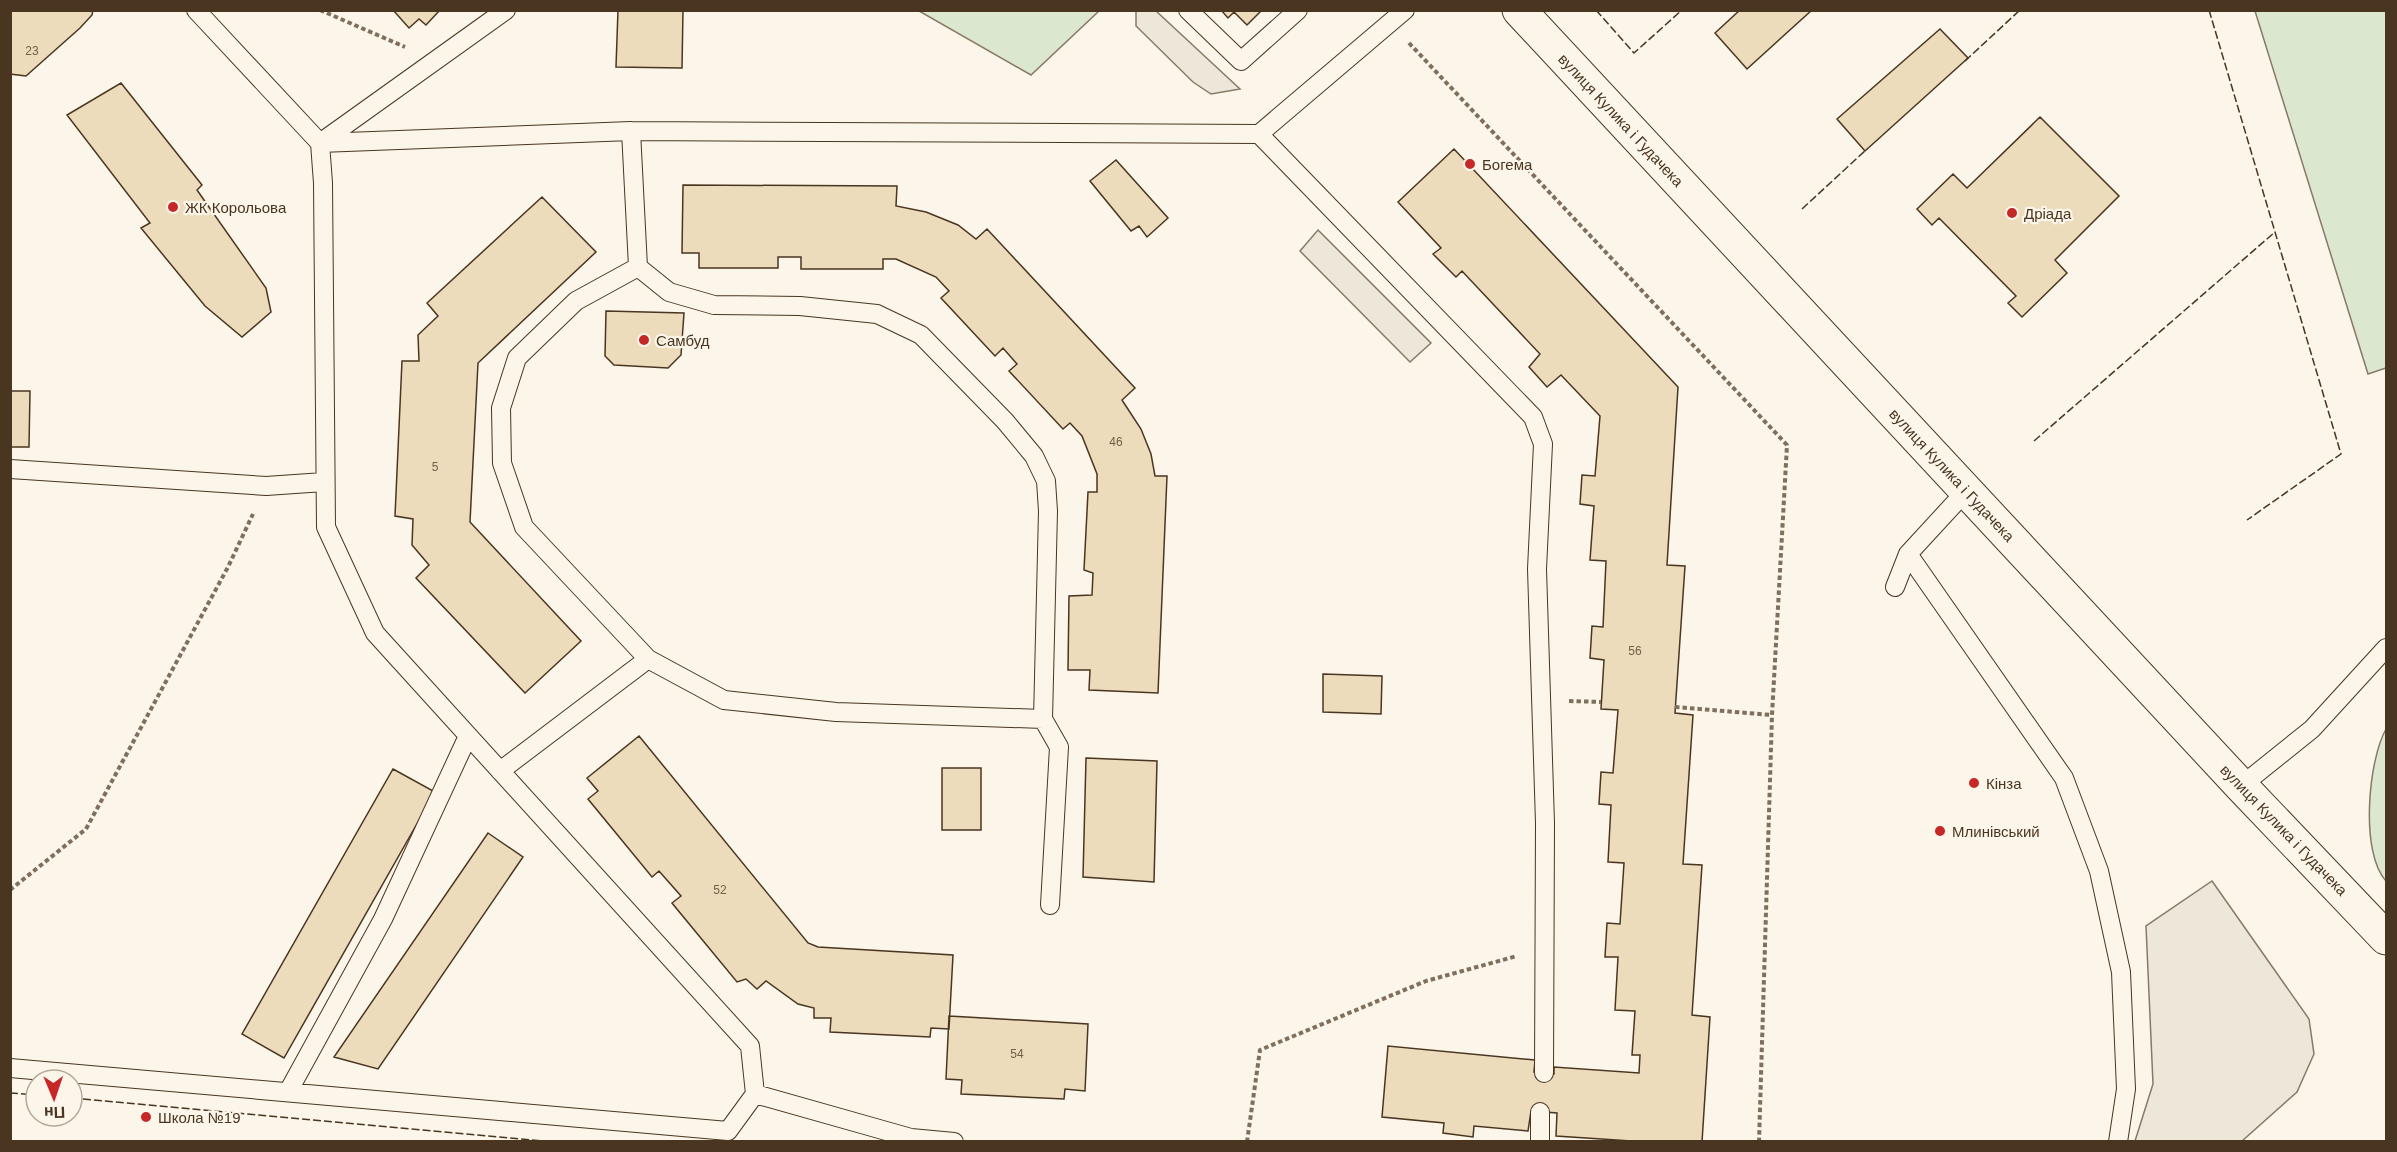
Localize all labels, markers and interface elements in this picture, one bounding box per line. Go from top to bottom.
house number: 23 [25,44,39,58]
street label: вулиця Кулика і Гудачека [1555,50,1687,190]
place label: Богема [1482,156,1533,173]
marker: Богема [1463,157,1477,171]
place label: ЖК Корольова [185,199,287,216]
marker: ЖК Корольова [166,200,180,214]
place label: Дріада [2024,205,2072,222]
marker: Дріада [2005,206,2019,220]
place label: Самбуд [656,332,710,349]
marker: Самбуд [637,333,651,347]
street label: вулиця Кулика і Гудачека [1886,405,2018,545]
house number: 46 [1109,435,1123,449]
house number: 5 [432,460,439,474]
house number: 56 [1628,644,1642,658]
street label: вулиця Кулика і Гудачека [2217,761,2351,899]
place label: Кінза [1986,775,2022,792]
marker: Кінза [1967,776,1981,790]
place label: Млинівський [1952,823,2040,840]
marker: Млинівський [1933,824,1947,838]
house number: 52 [713,883,727,897]
house number: 54 [1010,1047,1024,1061]
north arrow [24,1068,84,1128]
text: Пн [44,1104,65,1121]
place label: Школа №19 [158,1109,241,1126]
marker: Школа №19 [139,1110,153,1124]

